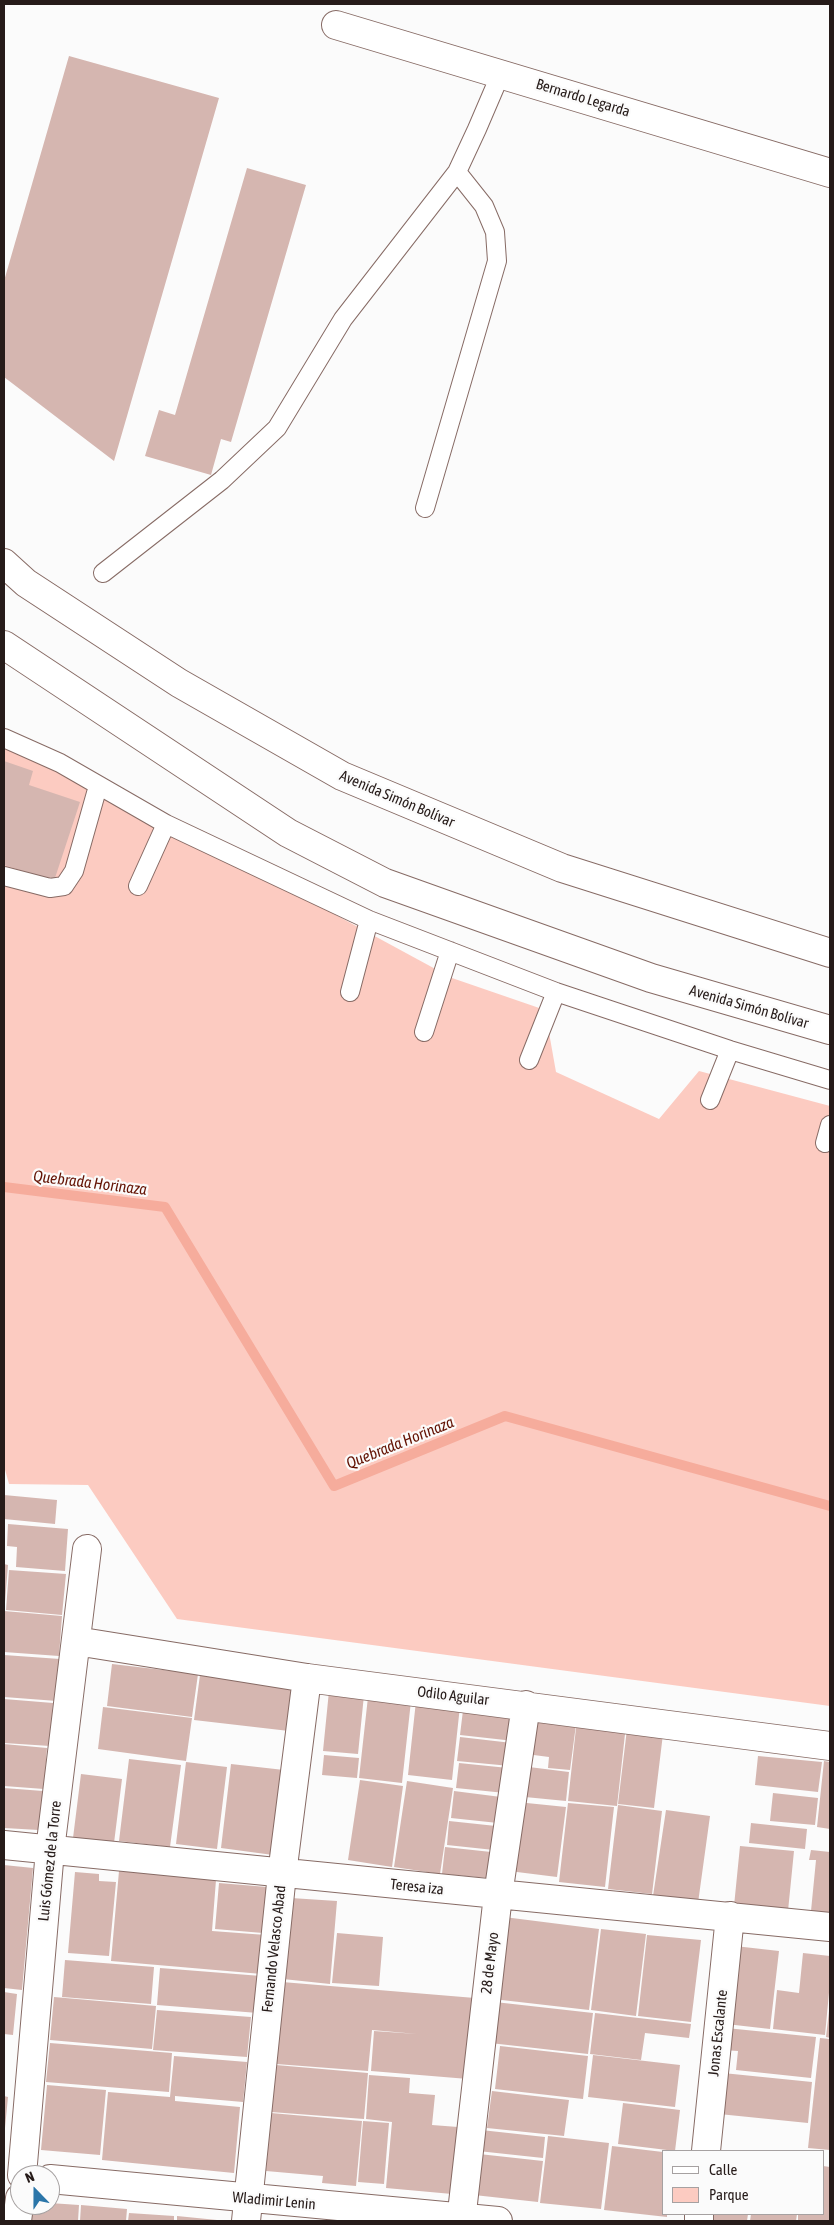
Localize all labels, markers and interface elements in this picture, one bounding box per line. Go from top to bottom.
street label: Bernardo Legarda [534,75,632,121]
street label: Avenida Simón Bolívar [337,767,457,831]
street label: Avenida Simón Bolívar [687,981,811,1033]
water label: Quebrada Horinaza [32,1167,148,1199]
water label: Quebrada Horinaza [343,1413,457,1473]
street label: Odilo Aguilar [416,1683,490,1709]
street label: Luis Gómez de la Torre [35,1800,65,1922]
street label: Teresa iza [389,1875,445,1899]
street label: Fernando Velasco Abad [258,1884,290,2014]
street label: 28 de Mayo [477,1931,503,1995]
street label: Jonas Escalante [705,1989,731,2077]
legend [662,2150,824,2215]
text: Calle [709,2161,737,2178]
north arrow [10,2165,60,2215]
text: N [23,2168,37,2186]
text: Parque [709,2186,749,2203]
street label: Wladimir Lenin [232,2188,316,2214]

